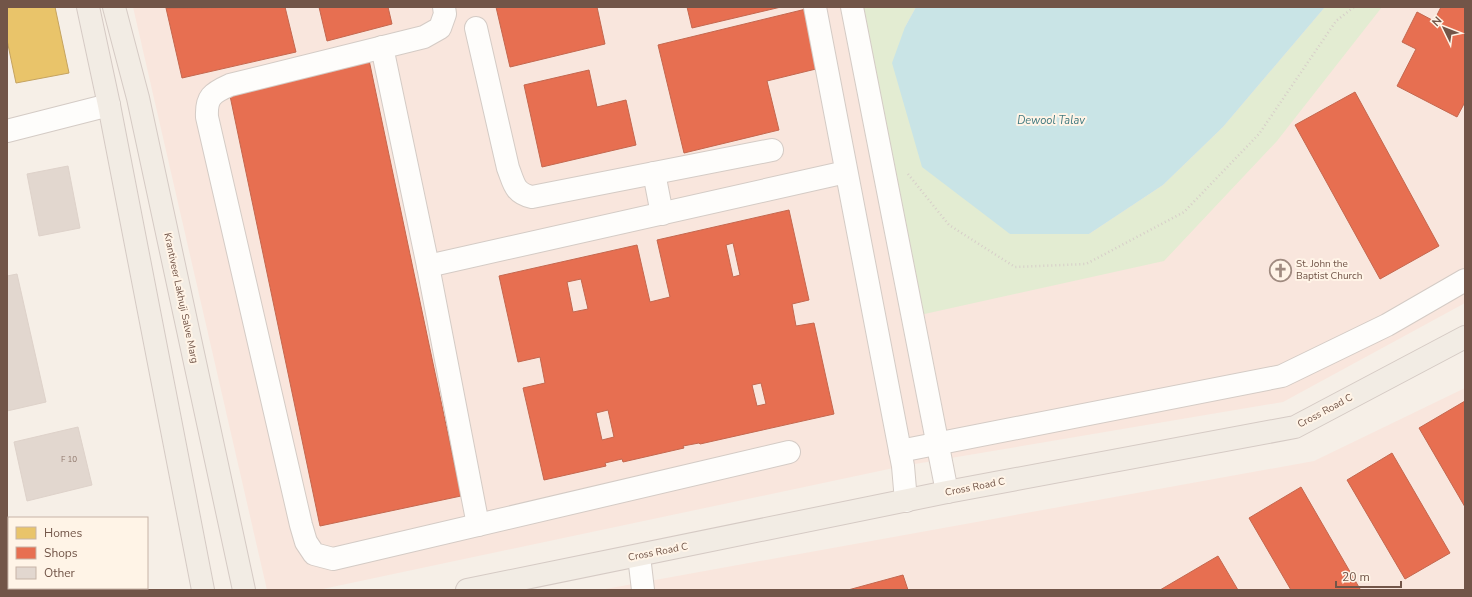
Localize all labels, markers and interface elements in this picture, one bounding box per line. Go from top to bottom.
north arrow [1424,8,1464,48]
text: N [1429,13,1445,30]
water label: Dewool Talav [1017,113,1085,128]
street label: Krantiveer Lakhuji Salve Marg [160,231,202,365]
church icon: St. John the Baptist Church [1268,257,1294,283]
place label: St. John the Baptist Church [1296,257,1362,283]
street label: Cross Road C [1295,390,1355,431]
house number: F 10 [61,454,77,465]
street label: Cross Road C [944,474,1006,500]
legend [8,517,148,589]
text: Homes [44,525,82,541]
street label: Cross Road C [627,539,689,565]
text: Shops [44,545,78,561]
scale bar [1336,563,1401,589]
text: Other [44,565,76,581]
text: 20 m [1342,569,1370,585]

